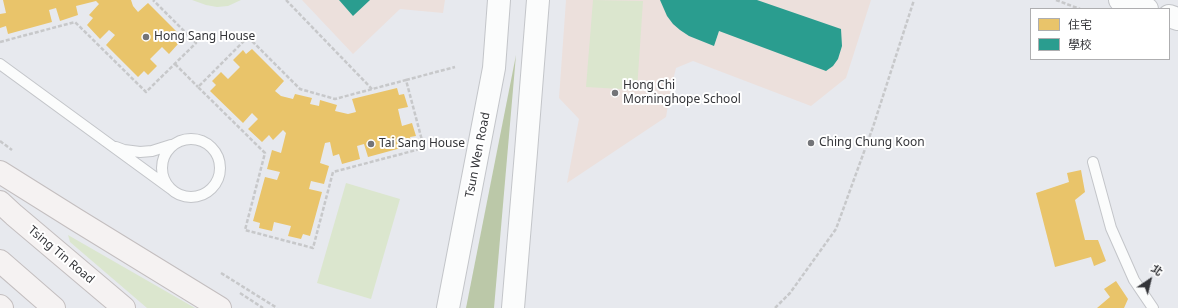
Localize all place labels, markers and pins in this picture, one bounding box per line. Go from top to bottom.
place label: Hong Sang House [154,30,255,44]
marker: Hong Sang House [141,32,151,42]
place label: Hong Chi Morninghope School [623,79,741,107]
marker: Hong Chi Morninghope School [610,88,620,98]
place label: Ching Chung Koon [819,136,925,150]
place label: Tai Sang House [379,137,465,151]
marker: Ching Chung Koon [806,138,816,148]
marker: Tai Sang House [366,139,376,149]

